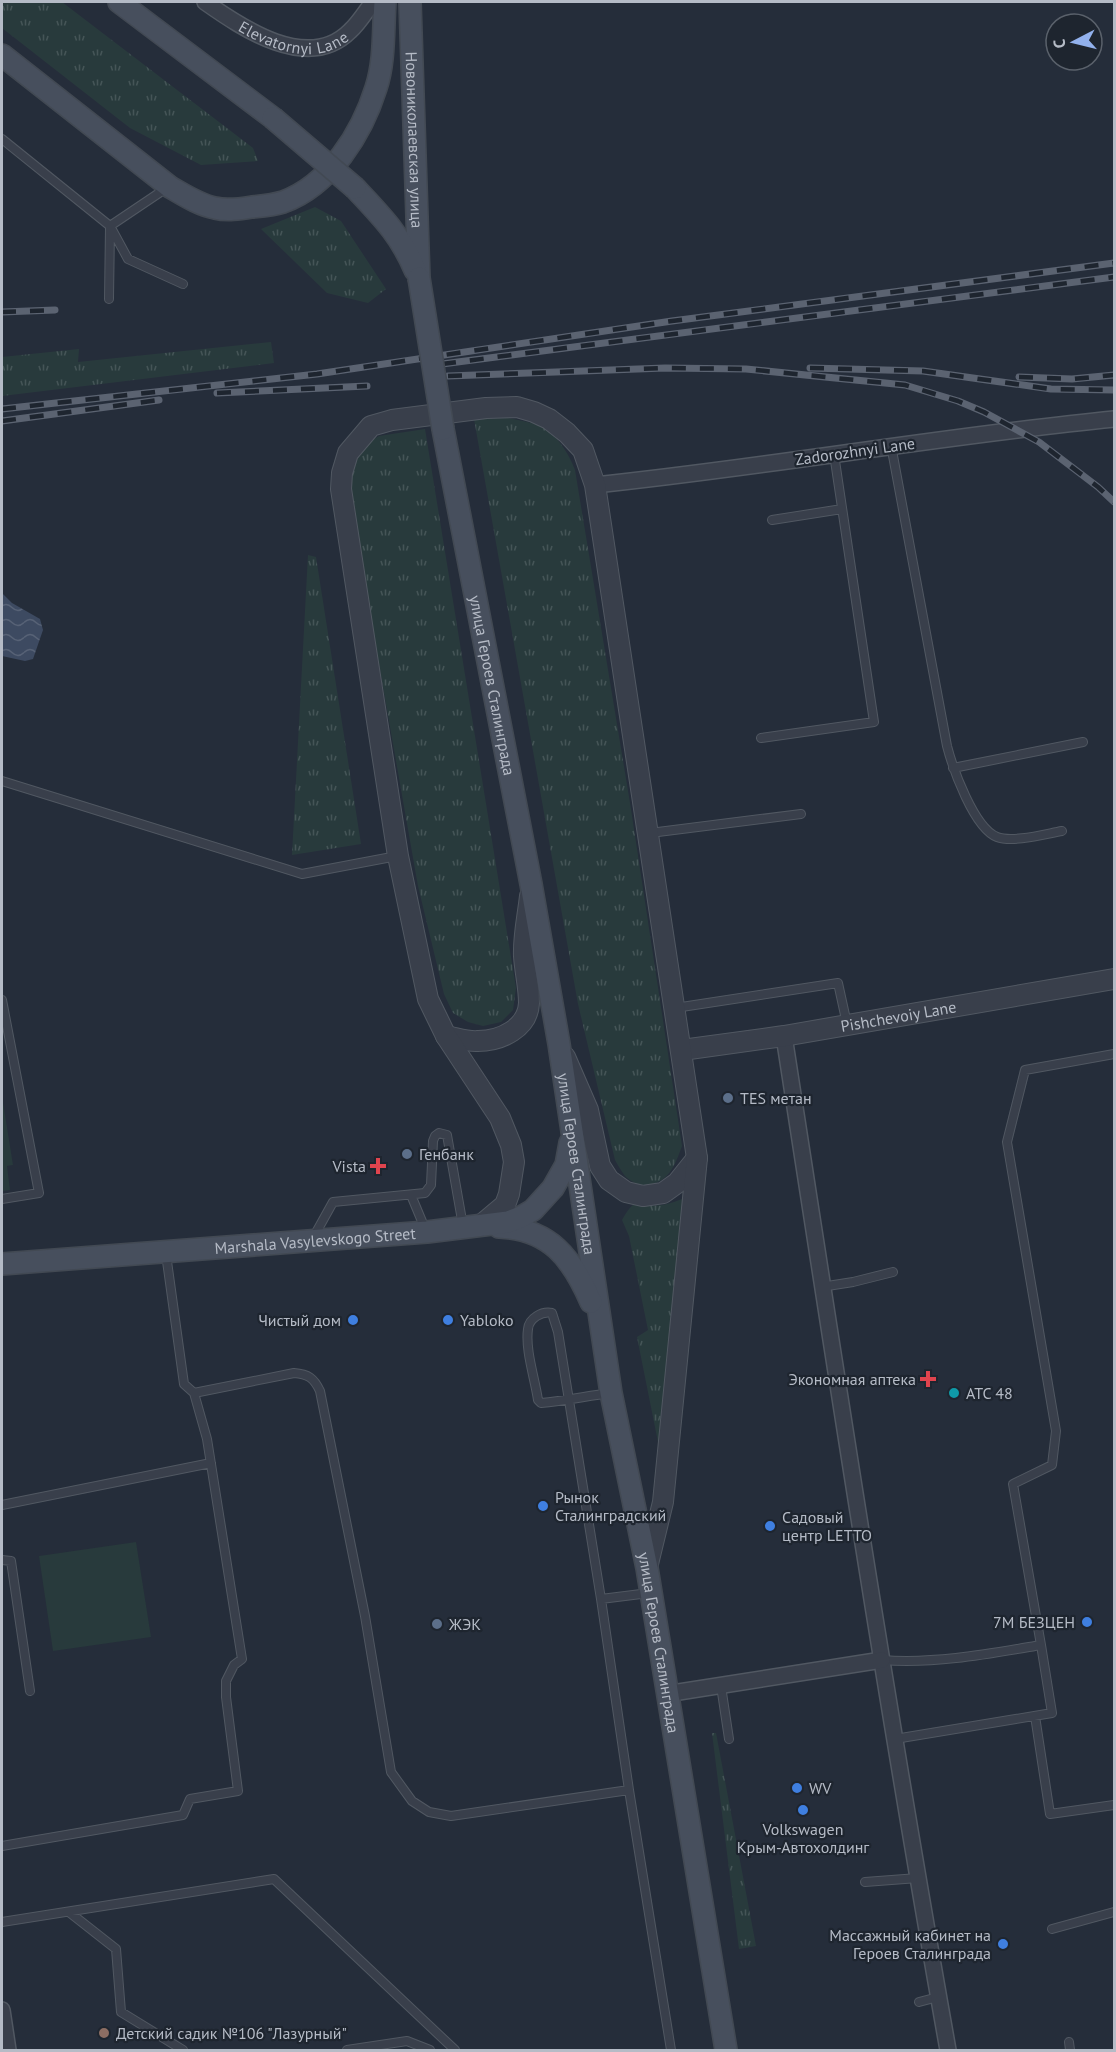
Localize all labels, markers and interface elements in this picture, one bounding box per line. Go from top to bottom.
north arrow [1044,12,1104,72]
street label: Elevatornyi Lane [235,16,352,58]
text: С [1049,38,1070,49]
street label: Новониколаевская улица [402,51,427,229]
street label: Zadorozhnyi Lane [794,433,916,469]
street label: улица Героев Сталинграда [465,593,520,777]
street label: Pishchevoiy Lane [839,996,958,1036]
street label: улица Героев Сталинграда [553,1072,600,1256]
place label: TES метан [740,1088,812,1108]
marker: TES метан [721,1091,735,1105]
place label: Генбанк [419,1144,474,1164]
marker: Генбанк [400,1147,414,1161]
place label: Vista [332,1156,366,1176]
marker: Vista [371,1159,385,1173]
street label: Marshala Vasylevskogo Street [214,1223,417,1258]
place label: Чистый дом [258,1310,341,1330]
place label: Yabloko [460,1310,514,1330]
marker: Чистый дом [346,1313,360,1327]
marker: Yabloko [441,1313,455,1327]
place label: Экономная аптека [788,1369,916,1389]
marker: Экономная аптека [921,1372,935,1386]
place label: АТС 48 [966,1383,1013,1403]
marker: АТС 48 [947,1386,961,1400]
place label: Рынок Сталинградский [555,1487,666,1525]
marker: Рынок Сталинградский [536,1499,550,1513]
place label: Садовый центр LETTO [782,1507,872,1545]
marker: Садовый центр LETTO [763,1519,777,1533]
street label: улица Героев Сталинграда [634,1550,684,1735]
place label: 7М БЕЗЦЕН [993,1612,1075,1632]
place label: ЖЭК [448,1614,481,1634]
marker: 7М БЕЗЦЕН [1080,1615,1094,1629]
marker: ЖЭК [430,1617,444,1631]
place label: WV [809,1778,832,1798]
marker: WV [790,1781,804,1795]
marker: Volkswagen Крым-Автохолдинг [796,1803,810,1817]
place label: Volkswagen Крым-Автохолдинг [737,1819,869,1857]
place label: Массажный кабинет на Героев Сталинграда [829,1925,991,1963]
marker: Массажный кабинет на Героев Сталинграда [996,1937,1010,1951]
place label: Детский садик №106 "Лазурный" [116,2023,347,2043]
marker: Детский садик №106 "Лазурный" [97,2026,111,2040]

